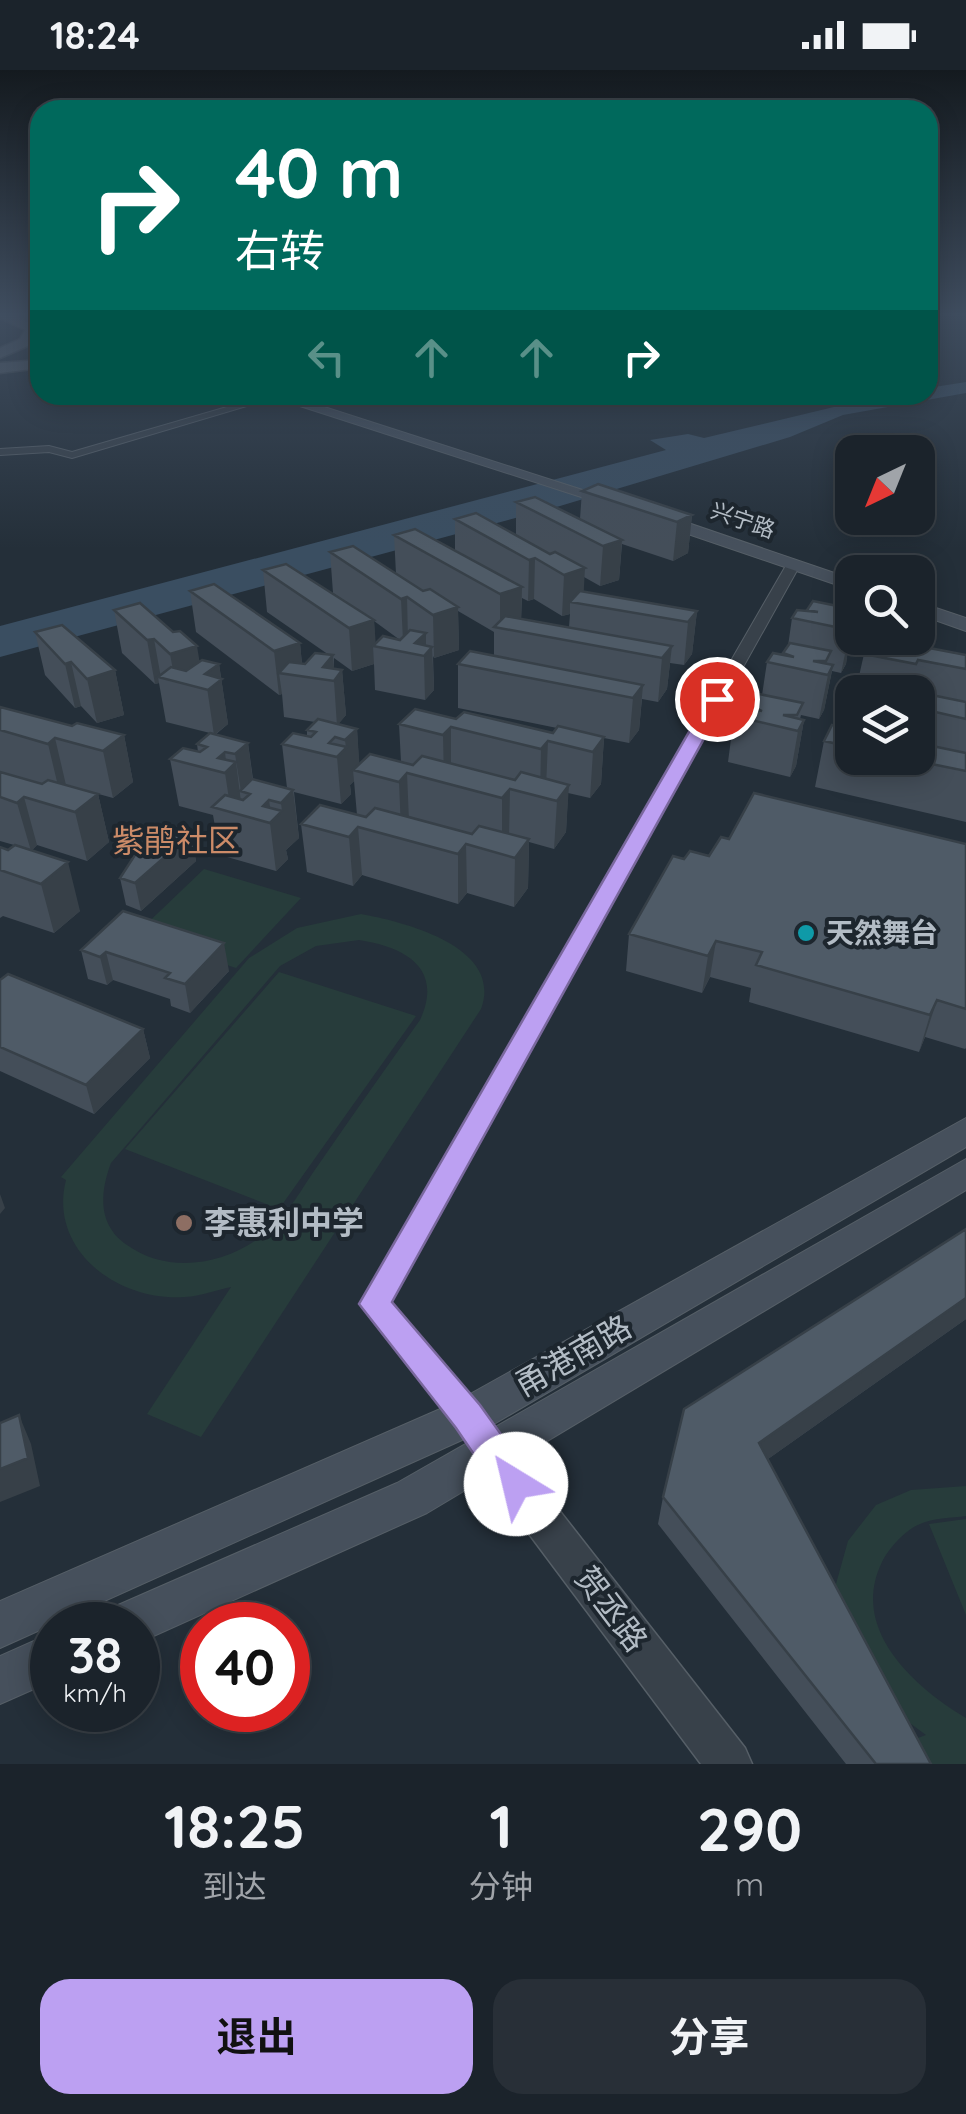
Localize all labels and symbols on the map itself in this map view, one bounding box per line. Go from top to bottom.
north arrow [835,435,935,535]
street label: 兴宁路 [707,496,779,544]
pin [675,657,760,742]
district label: 紫鹃社区 [112,820,240,860]
place label: 天然舞台 [826,915,938,950]
marker: 天然舞台 [795,922,817,944]
place label: 李惠利中学 [204,1202,364,1242]
marker: 李惠利中学 [173,1212,195,1234]
street label: 甬港南路 [507,1306,638,1404]
position arrow [464,1432,568,1536]
street label: 贺丞路 [567,1558,657,1659]
speed limit sign: 40 [180,1602,310,1732]

